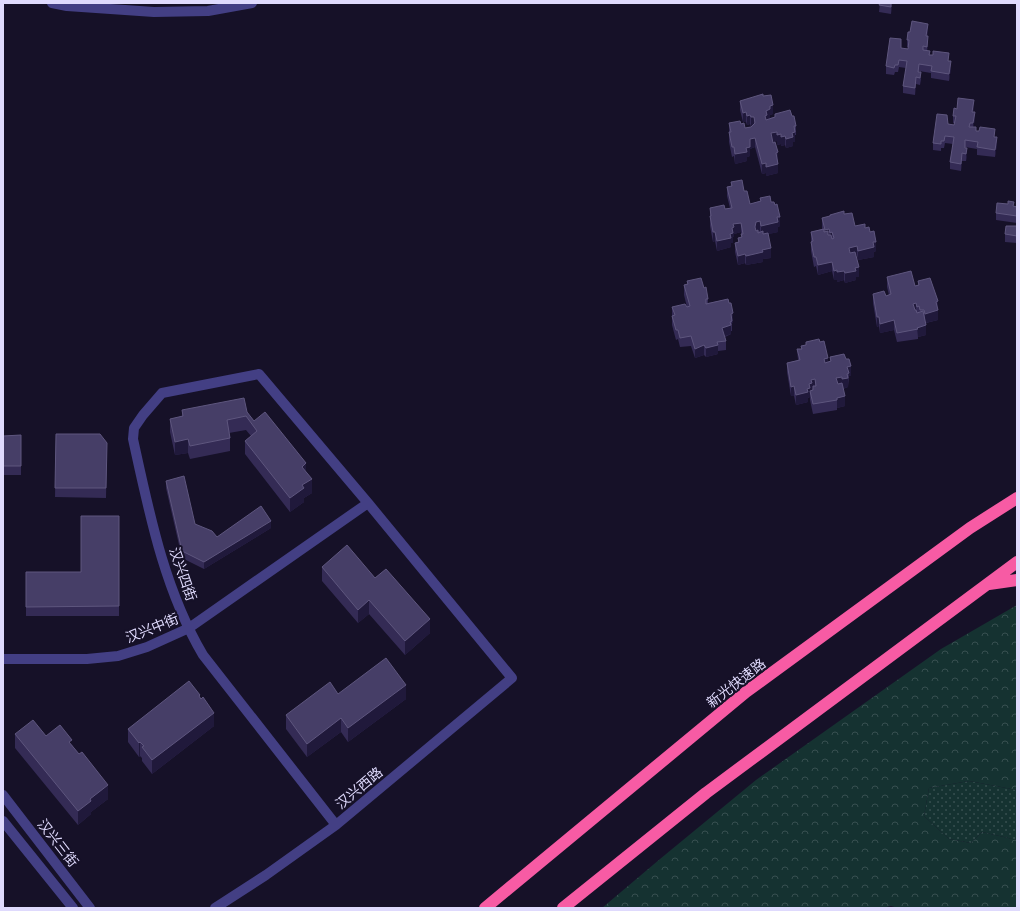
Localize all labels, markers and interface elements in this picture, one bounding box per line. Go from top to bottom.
street label: 汉兴四街 [165,545,200,603]
street label: 汉兴中街 [123,610,181,647]
street label: 新光快速路 [703,655,769,712]
street label: 汉兴西路 [332,764,386,813]
street label: 汉兴三街 [34,816,82,871]

